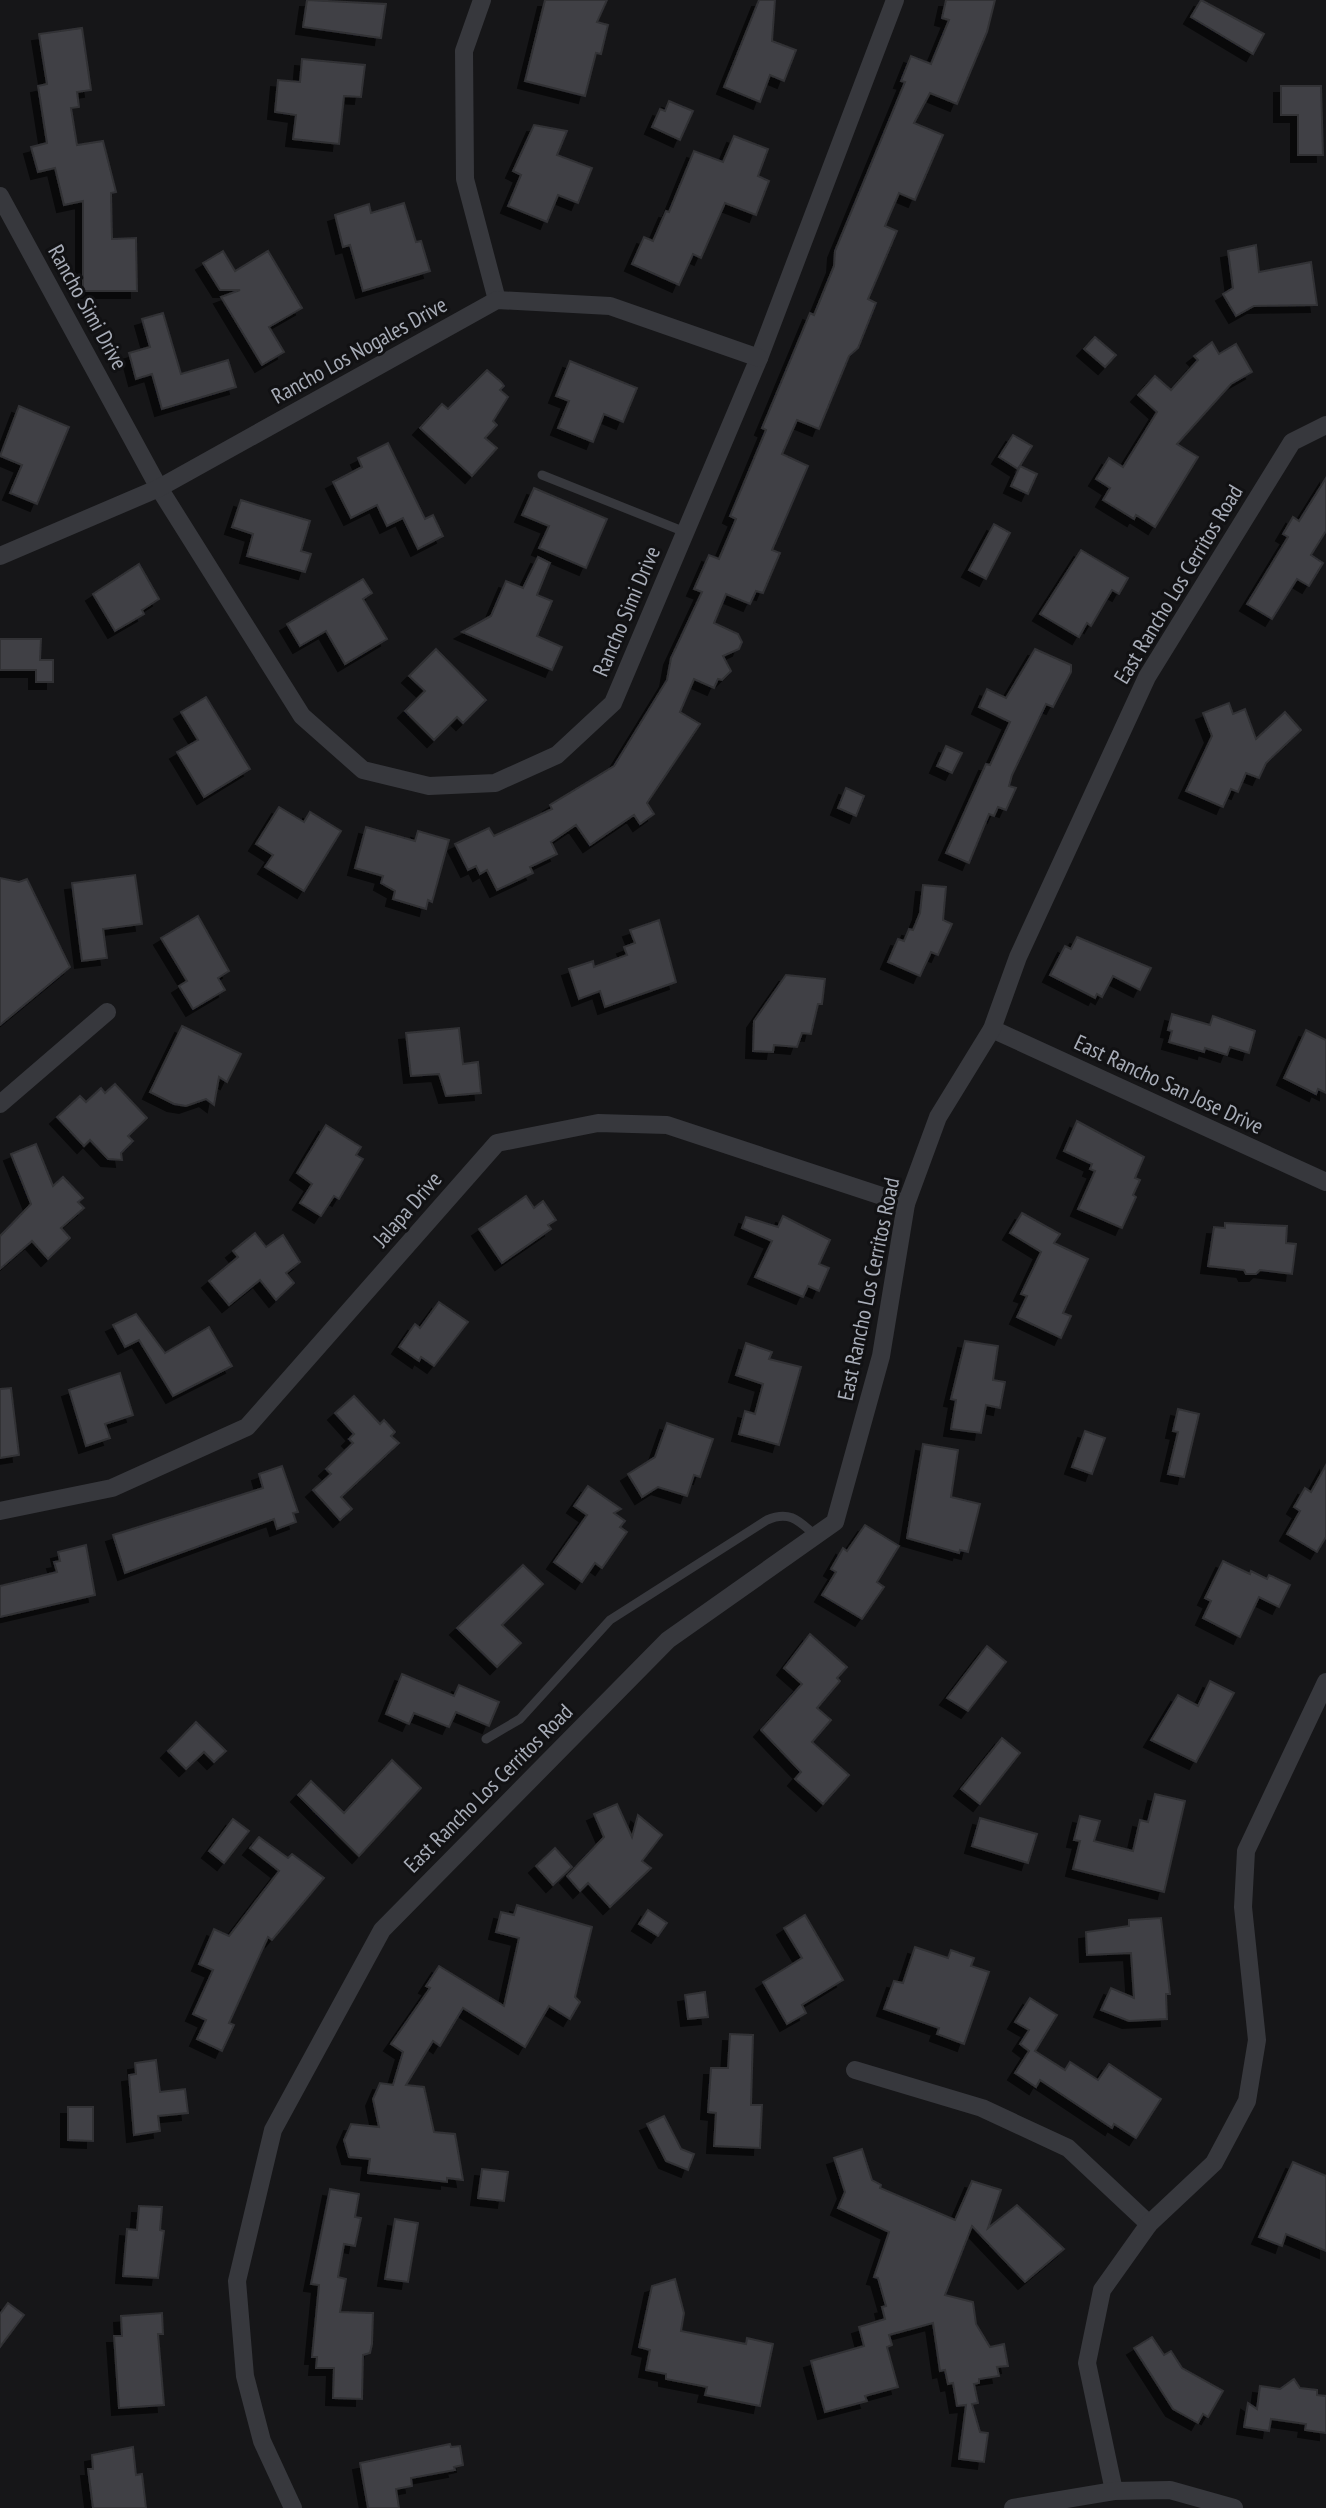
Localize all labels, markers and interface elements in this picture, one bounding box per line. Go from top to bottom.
street label: Rancho Simi Drive [42,240,134,374]
street label: Rancho Los Nogales Drive [266,290,452,410]
street label: East Rancho Los Cerritos Road [1107,479,1249,689]
street label: Rancho Simi Drive [586,542,666,680]
street label: East Rancho San Jose Drive [1070,1028,1268,1140]
street label: Jalapa Drive [366,1165,447,1253]
street label: East Rancho Los Cerritos Road [831,1175,905,1403]
street label: East Rancho Los Cerritos Road [398,1698,578,1878]

